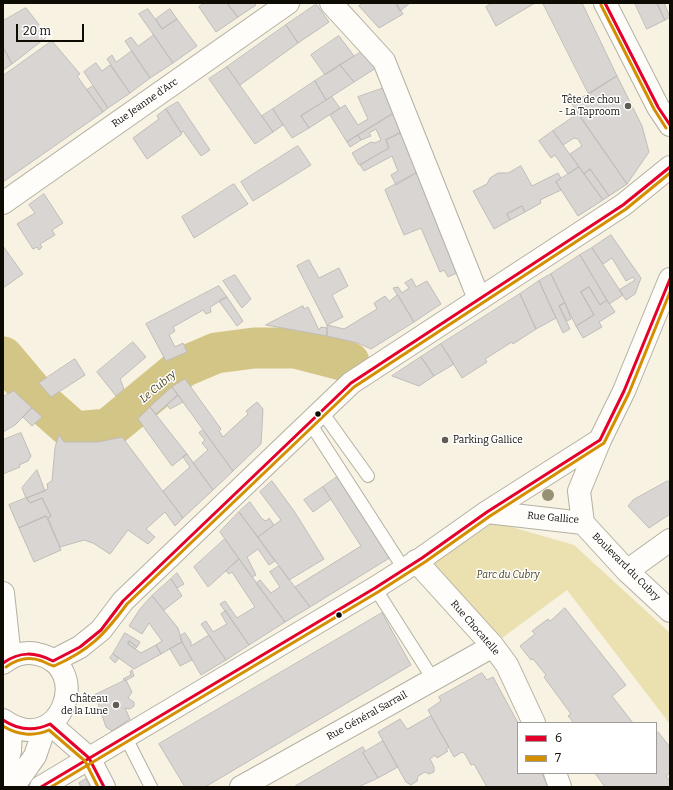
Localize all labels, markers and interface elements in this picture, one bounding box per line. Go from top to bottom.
scale bar [18,16,86,42]
text: 20 m [23,24,51,38]
street label: Rue Jeanne d'Arc [110,76,180,130]
place label: Tête de chou - La Taproom [559,94,620,118]
marker: Tête de chou - La Taproom [623,101,633,111]
water label: Le Cubry [137,368,179,406]
unlabelled marker [313,409,323,419]
place label: Parking Gallice [453,434,523,446]
marker: Parking Gallice [440,435,450,445]
street label: Rue Gallice [527,510,579,526]
street label: Boulevard du Cubry [590,531,662,603]
park label: Parc du Cubry [476,569,540,581]
street label: Rue Chocatelle [448,598,502,658]
unlabelled marker [334,610,344,620]
street label: Rue Général Sarrail [325,689,409,743]
place label: Château de la Lune [61,693,108,716]
marker: Château de la Lune [111,700,121,710]
legend [517,722,657,774]
text: 6 [555,731,562,745]
text: 7 [555,751,561,765]

